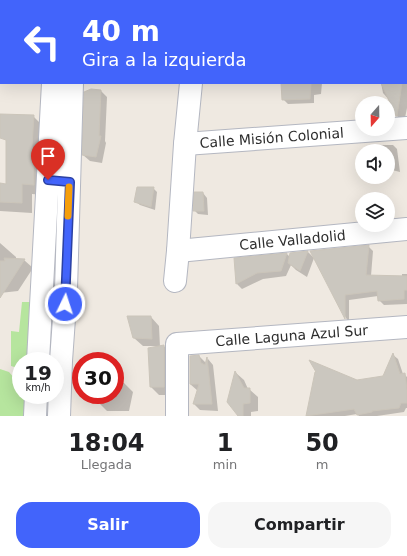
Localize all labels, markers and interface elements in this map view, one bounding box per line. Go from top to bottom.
text: 40 m [82,15,160,48]
icon: left [16,16,68,68]
text: Gira a la izquierda [82,49,247,70]
north arrow [355,96,395,136]
map controls [355,96,395,232]
street label: Calle Misión Colonial [199,125,344,151]
pin [31,139,65,180]
button: sound [355,144,395,184]
icon: arrive [37,145,59,167]
button: layers [355,192,395,232]
street label: Calle Valladolid [239,227,346,253]
position arrow [44,283,86,325]
street label: Calle Laguna Azul Sur [215,322,369,349]
speed limit sign: 30 [72,352,124,404]
text: 19 [24,361,52,385]
text: km/h [25,382,51,393]
text: 18:04 [68,429,145,457]
text: 1 [217,429,233,457]
text: 50 [305,429,339,457]
text: Llegada [81,457,132,472]
text: min [213,457,237,472]
text: m [316,457,328,472]
button: Salir [16,502,200,548]
button: Compartir [208,502,391,548]

